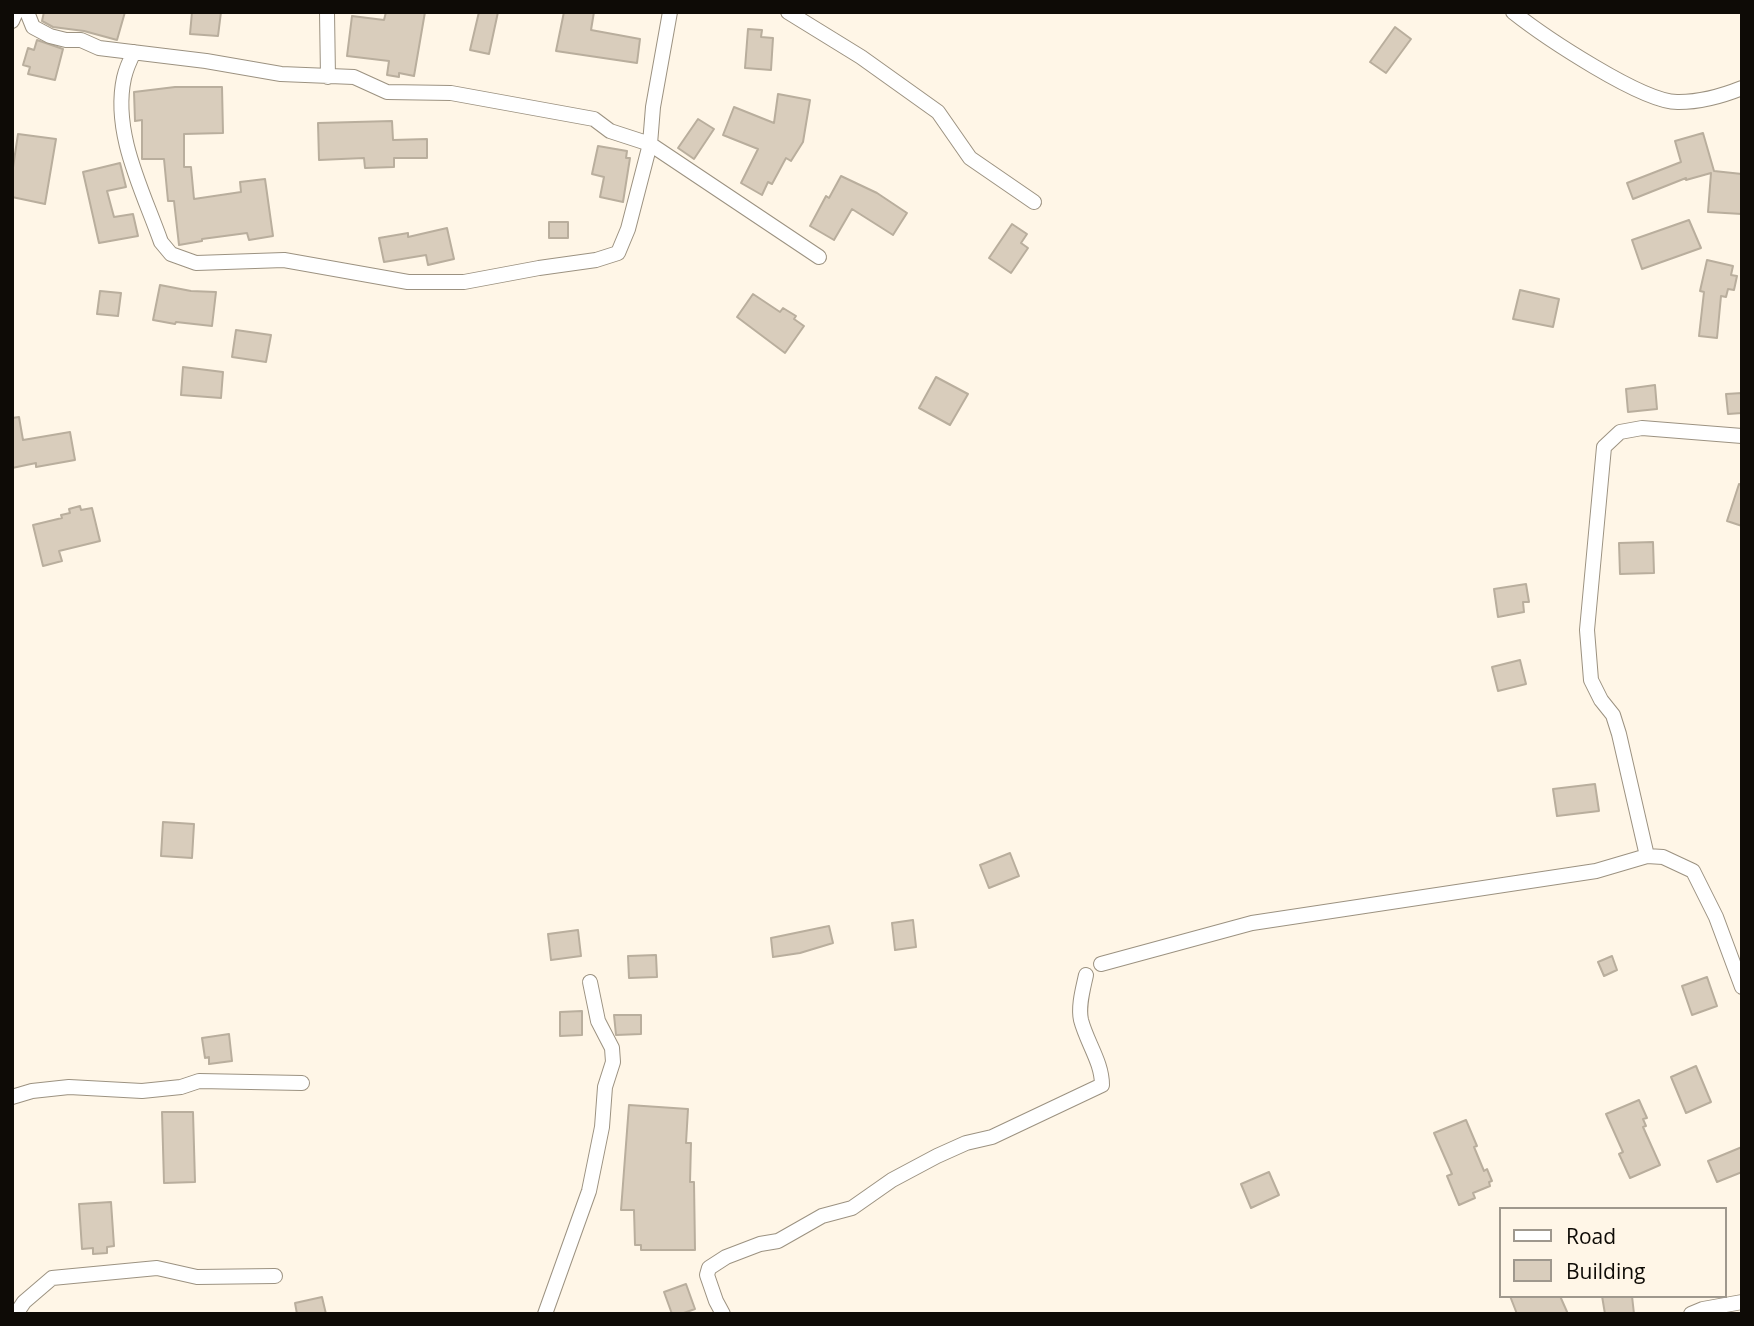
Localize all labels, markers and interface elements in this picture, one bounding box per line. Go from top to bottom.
legend [1498,1207,1726,1298]
text: Road [1566,1222,1616,1250]
text: Building [1566,1257,1645,1285]

